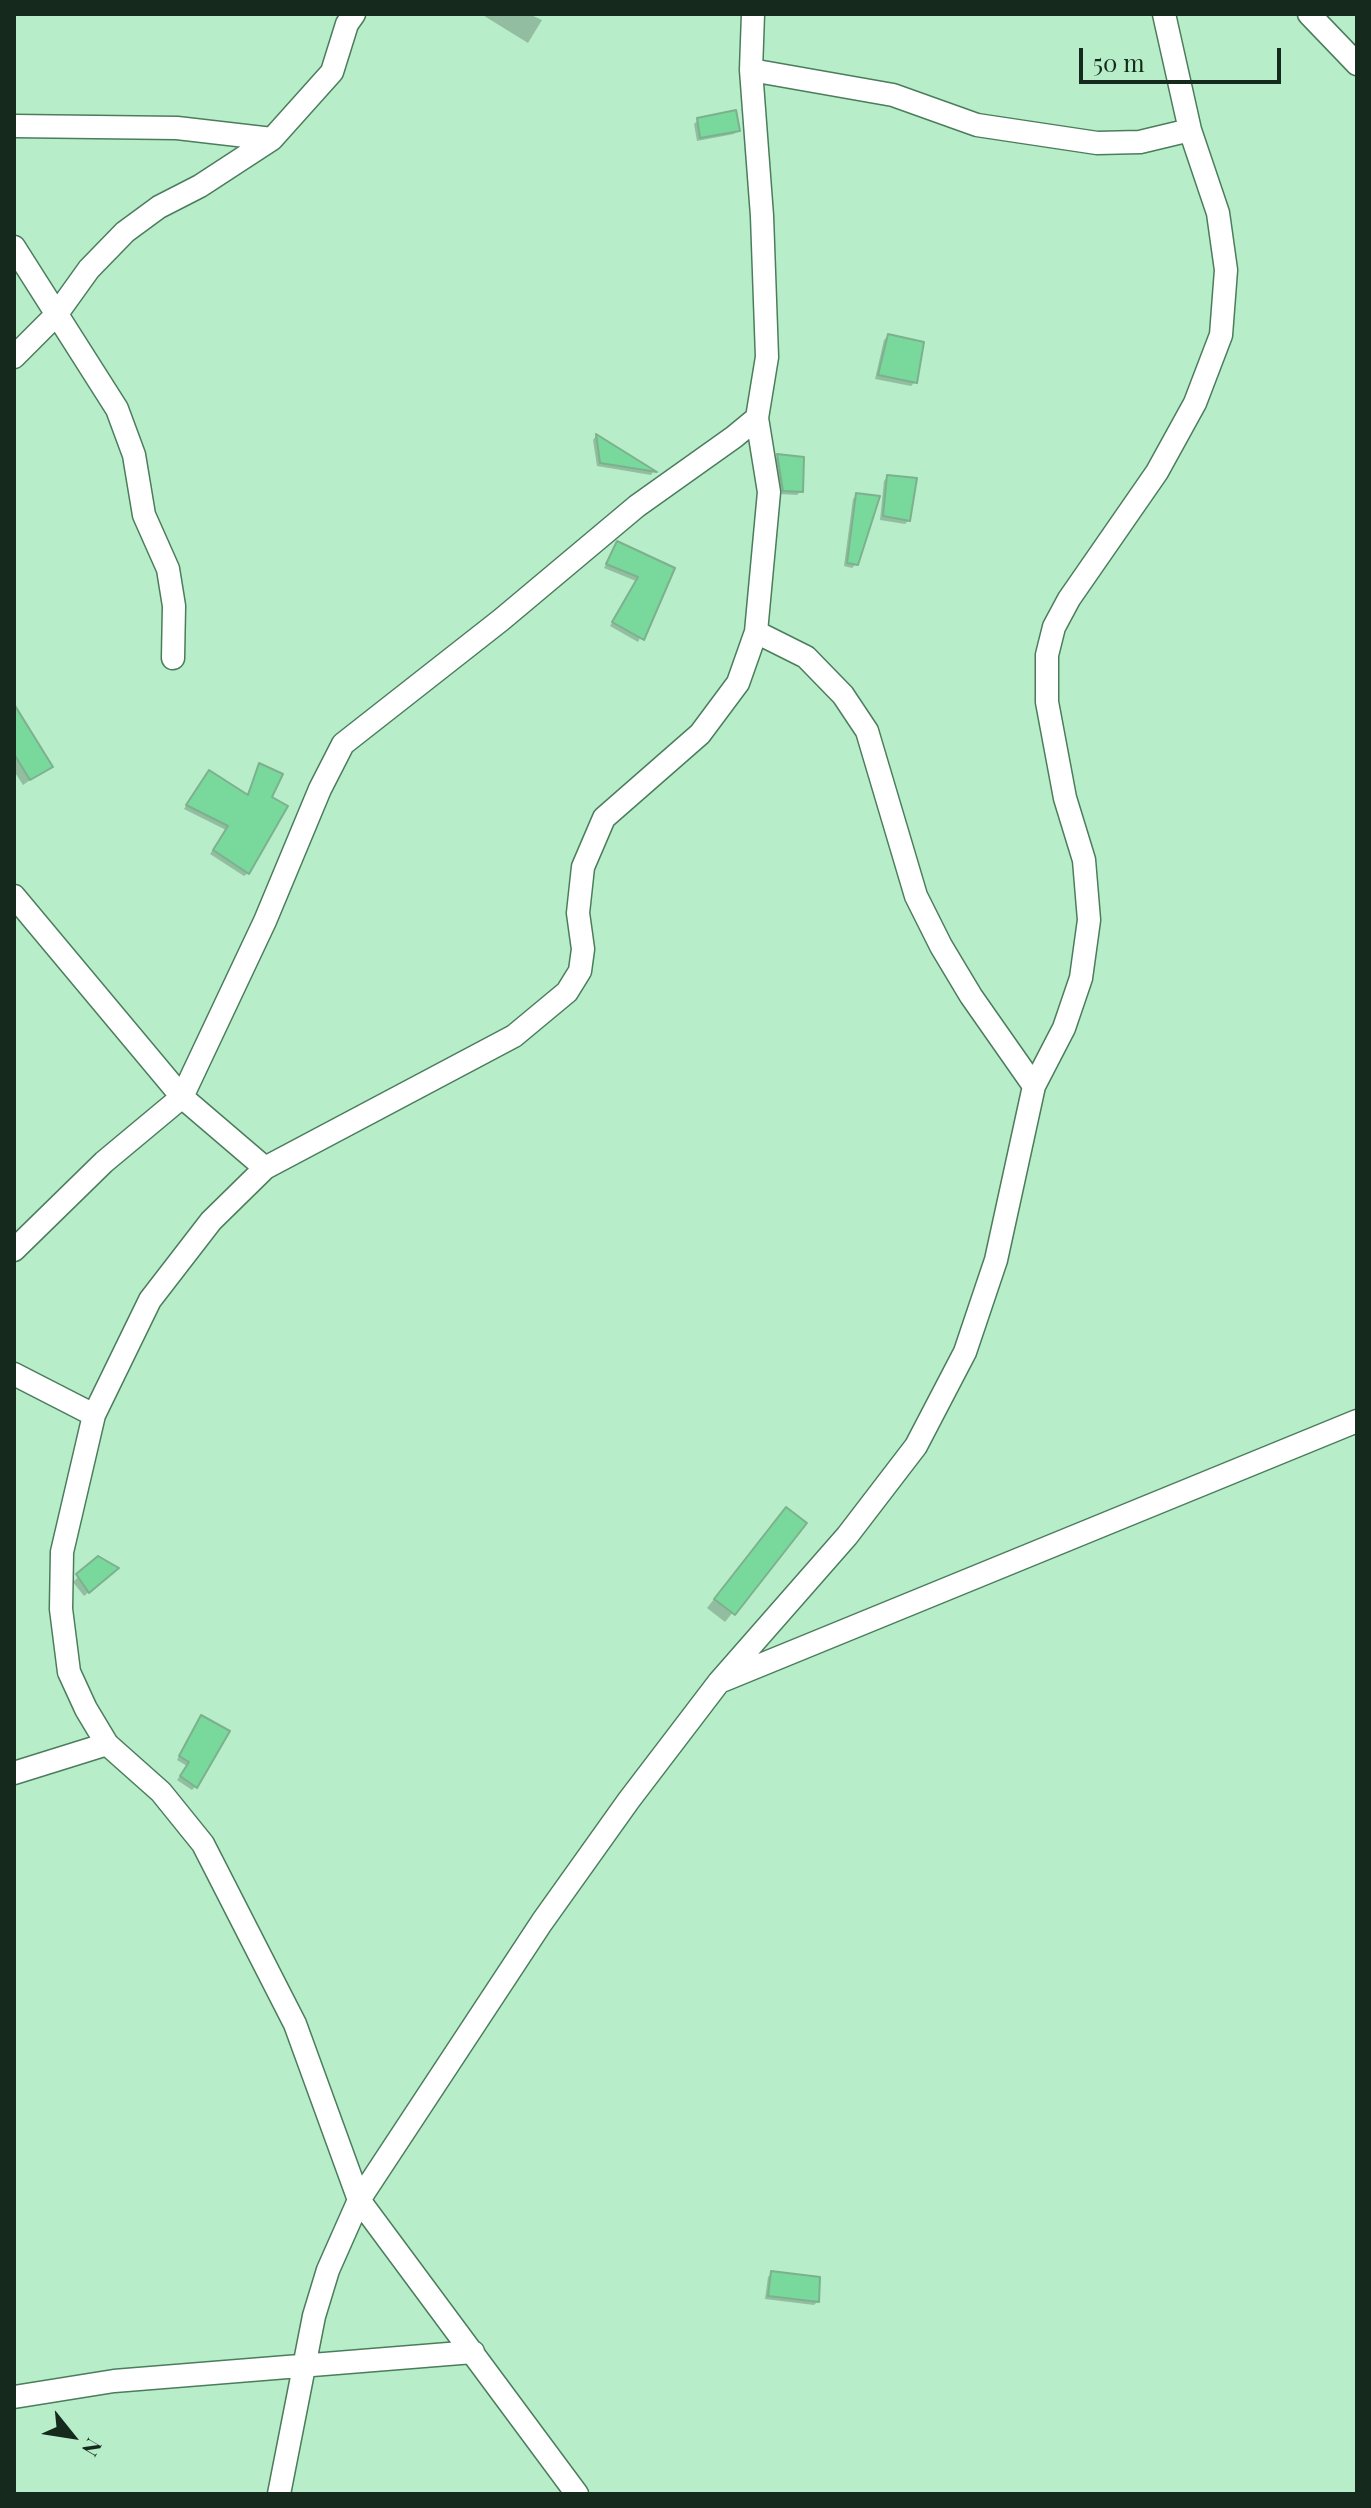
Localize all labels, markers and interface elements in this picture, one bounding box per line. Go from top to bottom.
scale bar [1083,32,1285,82]
text: 50 m [1093,46,1145,78]
north arrow [32,2396,112,2476]
text: N [76,2434,110,2462]

